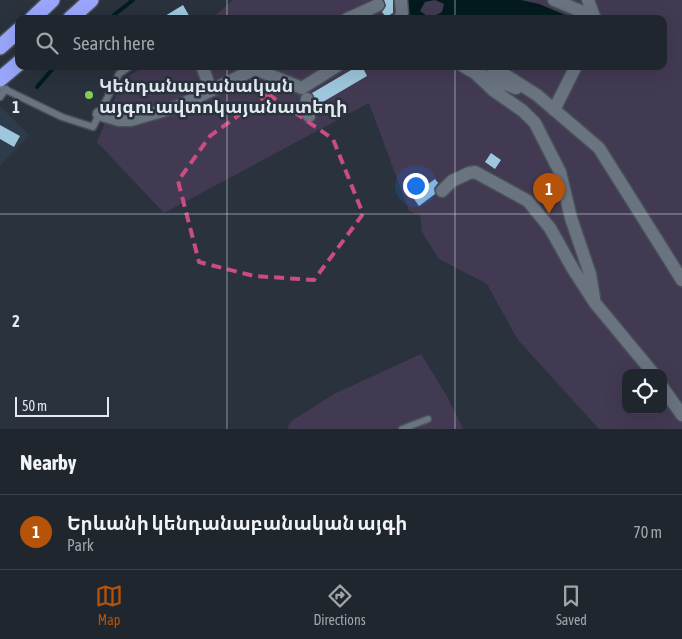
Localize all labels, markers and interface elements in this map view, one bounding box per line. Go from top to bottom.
search box [15,15,667,70]
icon: search [33,29,61,57]
text: Search here [73,32,155,54]
place label: Կենդանաբանական այգու ավտոկայանատեղի [99,75,348,117]
marker: Կենդանաբանական այգու ավտոկայանատեղի [83,89,95,101]
text: 1 [12,98,20,116]
your location [403,173,429,199]
pin: 1 [533,173,565,214]
text: 2 [12,312,20,330]
map controls [622,369,667,414]
button: locate [622,369,667,414]
scale bar [15,394,109,417]
text: 50 m [22,398,47,414]
text: Nearby [20,450,76,474]
text: Երևանի կենդանաբանական այգի [67,512,407,534]
text: 1 [32,523,40,541]
text: 70 m [633,523,662,541]
text: Park [67,536,94,554]
tab: Map [95,582,123,628]
tab: Directions [313,582,366,628]
tab: Saved [556,582,587,628]

